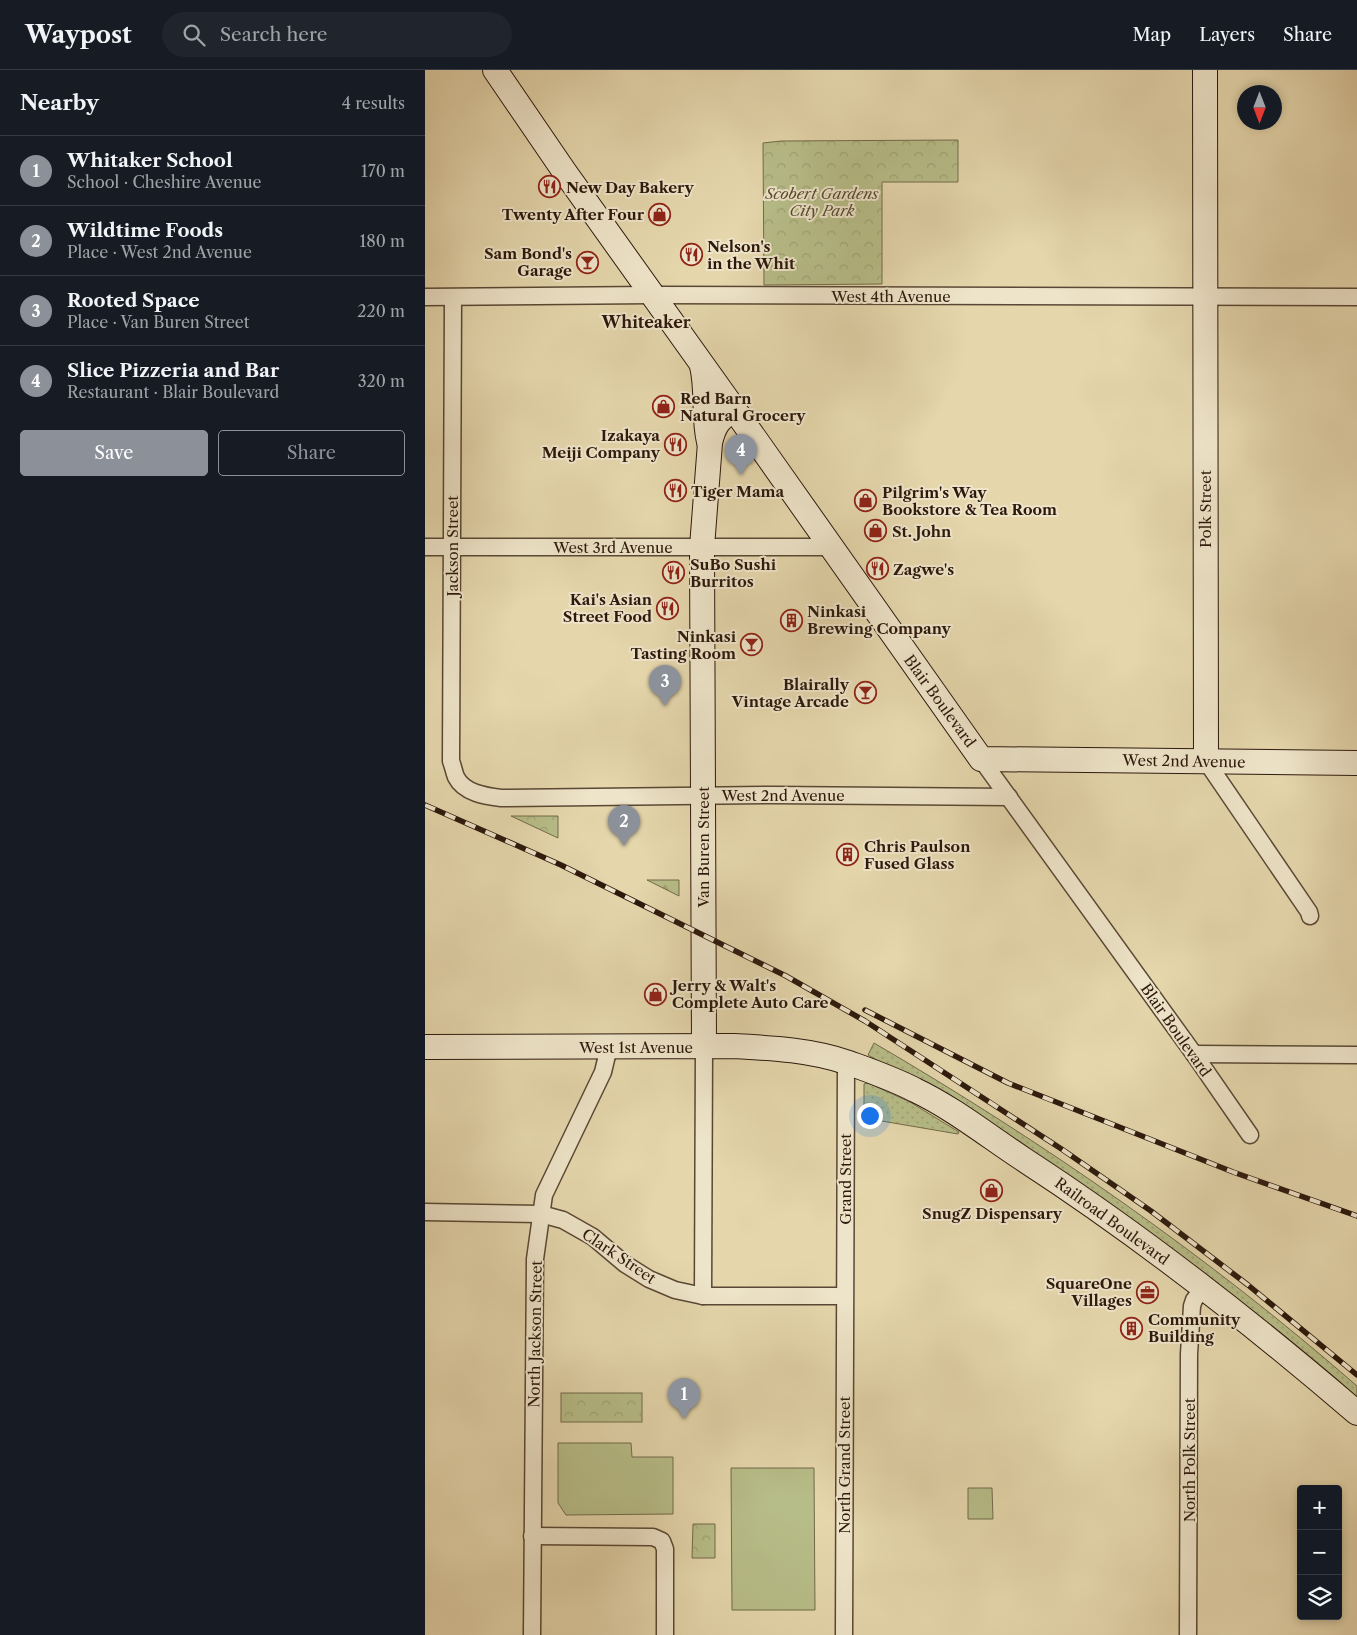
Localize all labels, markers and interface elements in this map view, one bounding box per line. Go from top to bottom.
search box [162,12,512,57]
text: Waypost [25,20,132,49]
icon: search [180,21,208,49]
text: Search here [220,23,327,46]
text: Map [1133,24,1171,46]
text: Layers [1199,24,1255,46]
text: Share [1283,24,1332,46]
north arrow [1237,85,1282,130]
text: Nearby [20,90,99,115]
text: 4 results [342,93,405,113]
text: Whitaker School [67,149,233,172]
text: 1 [32,161,40,181]
text: 170 m [361,161,405,181]
text: School · Cheshire Avenue [67,172,262,192]
restaurant icon: New Day Bakery [538,175,562,199]
place label: New Day Bakery [566,178,694,197]
park label: Scobert Gardens City Park [764,184,879,220]
shop icon: Twenty After Four [648,202,672,226]
place label: Twenty After Four [502,205,645,224]
text: Wildtime Foods [67,219,223,242]
text: 2 [31,231,41,251]
text: 180 m [359,231,405,251]
place label: Nelson's in the Whit [707,237,795,273]
text: Place · West 2nd Avenue [67,242,252,262]
restaurant icon: Nelson's in the Whit [679,243,703,267]
place label: Sam Bond's Garage [484,244,572,280]
bar icon: Sam Bond's Garage [576,250,600,274]
street label: West 4th Avenue [830,287,951,306]
text: Rooted Space [67,289,200,312]
text: 3 [31,301,41,321]
text: 220 m [357,301,405,321]
text: Place · Van Buren Street [67,312,249,332]
district label: Whiteaker [600,312,691,332]
text: Slice Pizzeria and Bar [67,359,279,382]
text: 4 [31,371,41,391]
text: 320 m [358,371,405,391]
text: Restaurant · Blair Boulevard [67,382,279,402]
place label: Red Barn Natural Grocery [680,389,806,425]
shop icon: Red Barn Natural Grocery [652,395,676,419]
place label: Izakaya Meiji Company [542,426,661,462]
button: Save [20,430,208,476]
button: Share [218,430,405,476]
restaurant icon: Izakaya Meiji Company [664,432,688,456]
pin: 4 [725,434,757,475]
street label: Polk Street [1196,469,1215,548]
restaurant icon: Tiger Mama [663,479,687,503]
place label: Tiger Mama [691,482,785,501]
place label: Pilgrim's Way Bookstore & Tea Room [882,483,1057,519]
shop icon: Pilgrim's Way Bookstore & Tea Room [854,489,878,513]
street label: Jackson Street [443,495,462,599]
shop icon: St. John [864,519,888,543]
place label: St. John [892,522,952,541]
street label: West 3rd Avenue [552,538,673,557]
place label: SuBo Sushi Burritos [690,555,777,591]
restaurant icon: Zagwe's [865,557,889,581]
place label: Zagwe's [893,560,954,579]
restaurant icon: SuBo Sushi Burritos [662,561,686,585]
place label: Kai's Asian Street Food [563,590,653,626]
restaurant icon: Kai's Asian Street Food [656,596,680,620]
place label: Ninkasi Brewing Company [807,602,952,638]
building icon: Ninkasi Brewing Company [779,608,803,632]
place label: Ninkasi Tasting Room [631,627,737,663]
bar icon: Ninkasi Tasting Room [740,633,764,657]
street label: Blair Boulevard [900,651,980,751]
pin: 3 [649,665,681,706]
place label: Blairally Vintage Arcade [731,675,850,711]
bar icon: Blairally Vintage Arcade [853,681,877,705]
street label: West 2nd Avenue [1121,750,1246,772]
street label: Van Buren Street [694,786,713,908]
street label: West 2nd Avenue [720,786,845,805]
pin: 2 [608,805,640,846]
place label: Chris Paulson Fused Glass [864,837,971,873]
building icon: Chris Paulson Fused Glass [836,843,860,867]
place label: Jerry & Walt's Complete Auto Care [669,976,829,1012]
street label: Blair Boulevard [1137,980,1215,1080]
shop icon: Jerry & Walt's Complete Auto Care [644,982,668,1006]
street label: West 1st Avenue [578,1038,693,1057]
your location [857,1103,883,1129]
street label: Grand Street [836,1133,855,1225]
street label: Railroad Boulevard [1051,1173,1173,1269]
shop icon: SnugZ Dispensary [980,1178,1004,1202]
place label: SnugZ Dispensary [922,1204,1063,1223]
street label: Clark Street [578,1224,660,1288]
street label: North Jackson Street [524,1259,546,1408]
place label: SquareOne Villages [1046,1274,1132,1310]
office icon: SquareOne Villages [1136,1280,1160,1304]
place label: Community Building [1148,1310,1241,1346]
building icon: Community Building [1120,1316,1144,1340]
pin: 1 [668,1378,700,1419]
street label: North Grand Street [835,1396,854,1534]
street label: North Polk Street [1180,1397,1199,1522]
map controls [1297,1485,1342,1620]
button: + [1297,1485,1342,1530]
button: − [1297,1530,1342,1575]
button: layers [1297,1575,1342,1620]

